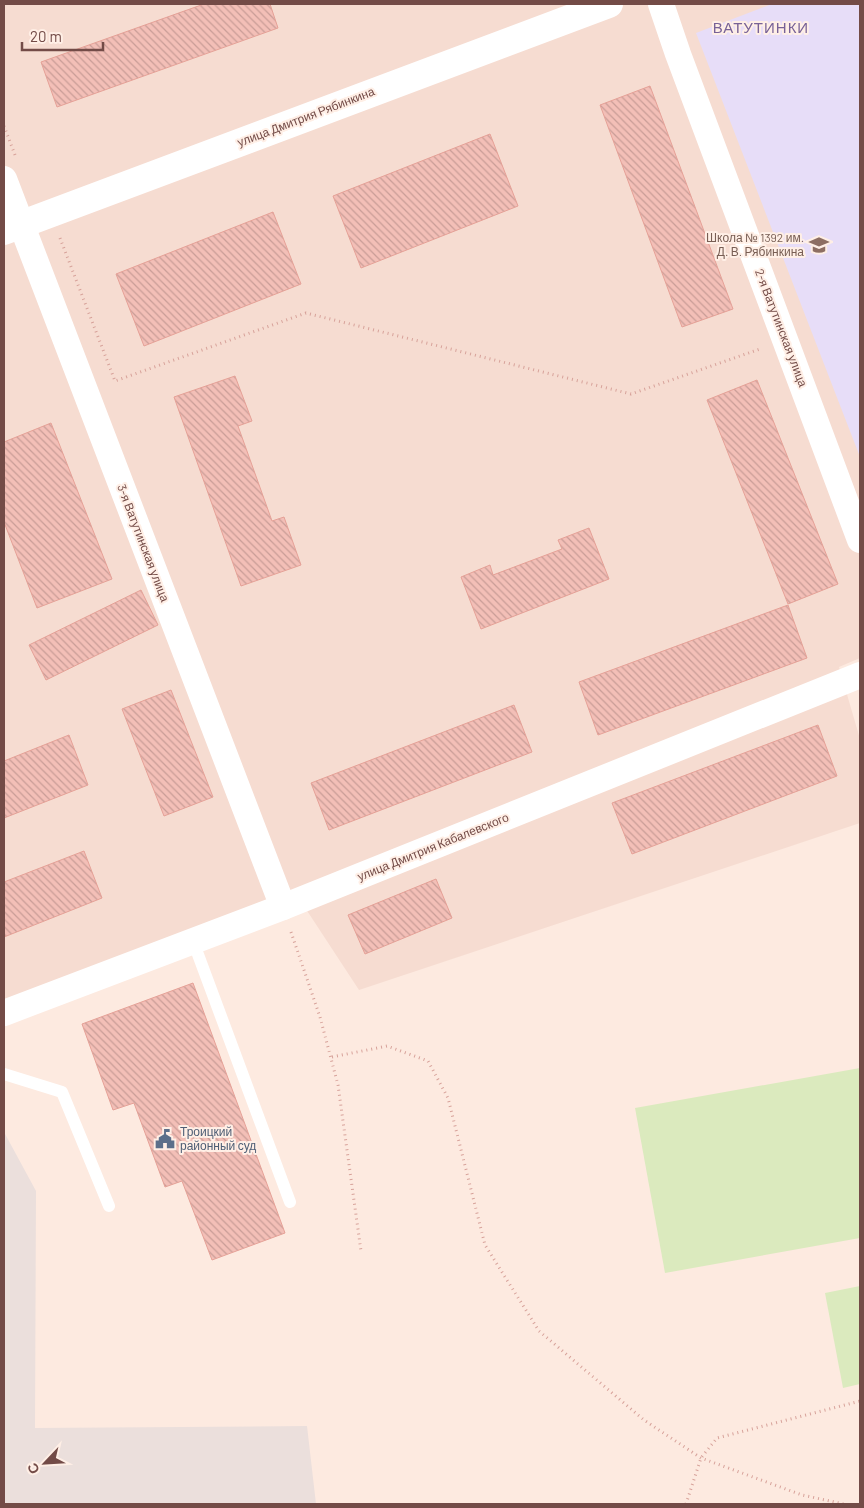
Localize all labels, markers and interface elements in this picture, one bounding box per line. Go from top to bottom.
district label: ВАТУТИНКИ [713,18,809,36]
scale bar [22,20,104,52]
text: 20 m [30,27,62,45]
street label: улица Дмитрия Рябинкина [235,83,377,150]
place label: Школа № 1392 им. Д. В. Рябинкина [706,230,804,259]
school or university icon: Школа № 1392 им. Д. В. Рябинкина [808,234,830,256]
street label: 2-я Ватутинская улица [752,267,811,389]
street label: 3-я Ватутинская улица [114,482,173,604]
street label: улица Дмитрия Кабалевского [355,809,511,884]
place label: Троицкий районный суд [180,1124,256,1153]
public building icon: Троицкий районный суд [154,1128,176,1150]
north arrow [20,1438,70,1488]
text: С [23,1461,43,1477]

